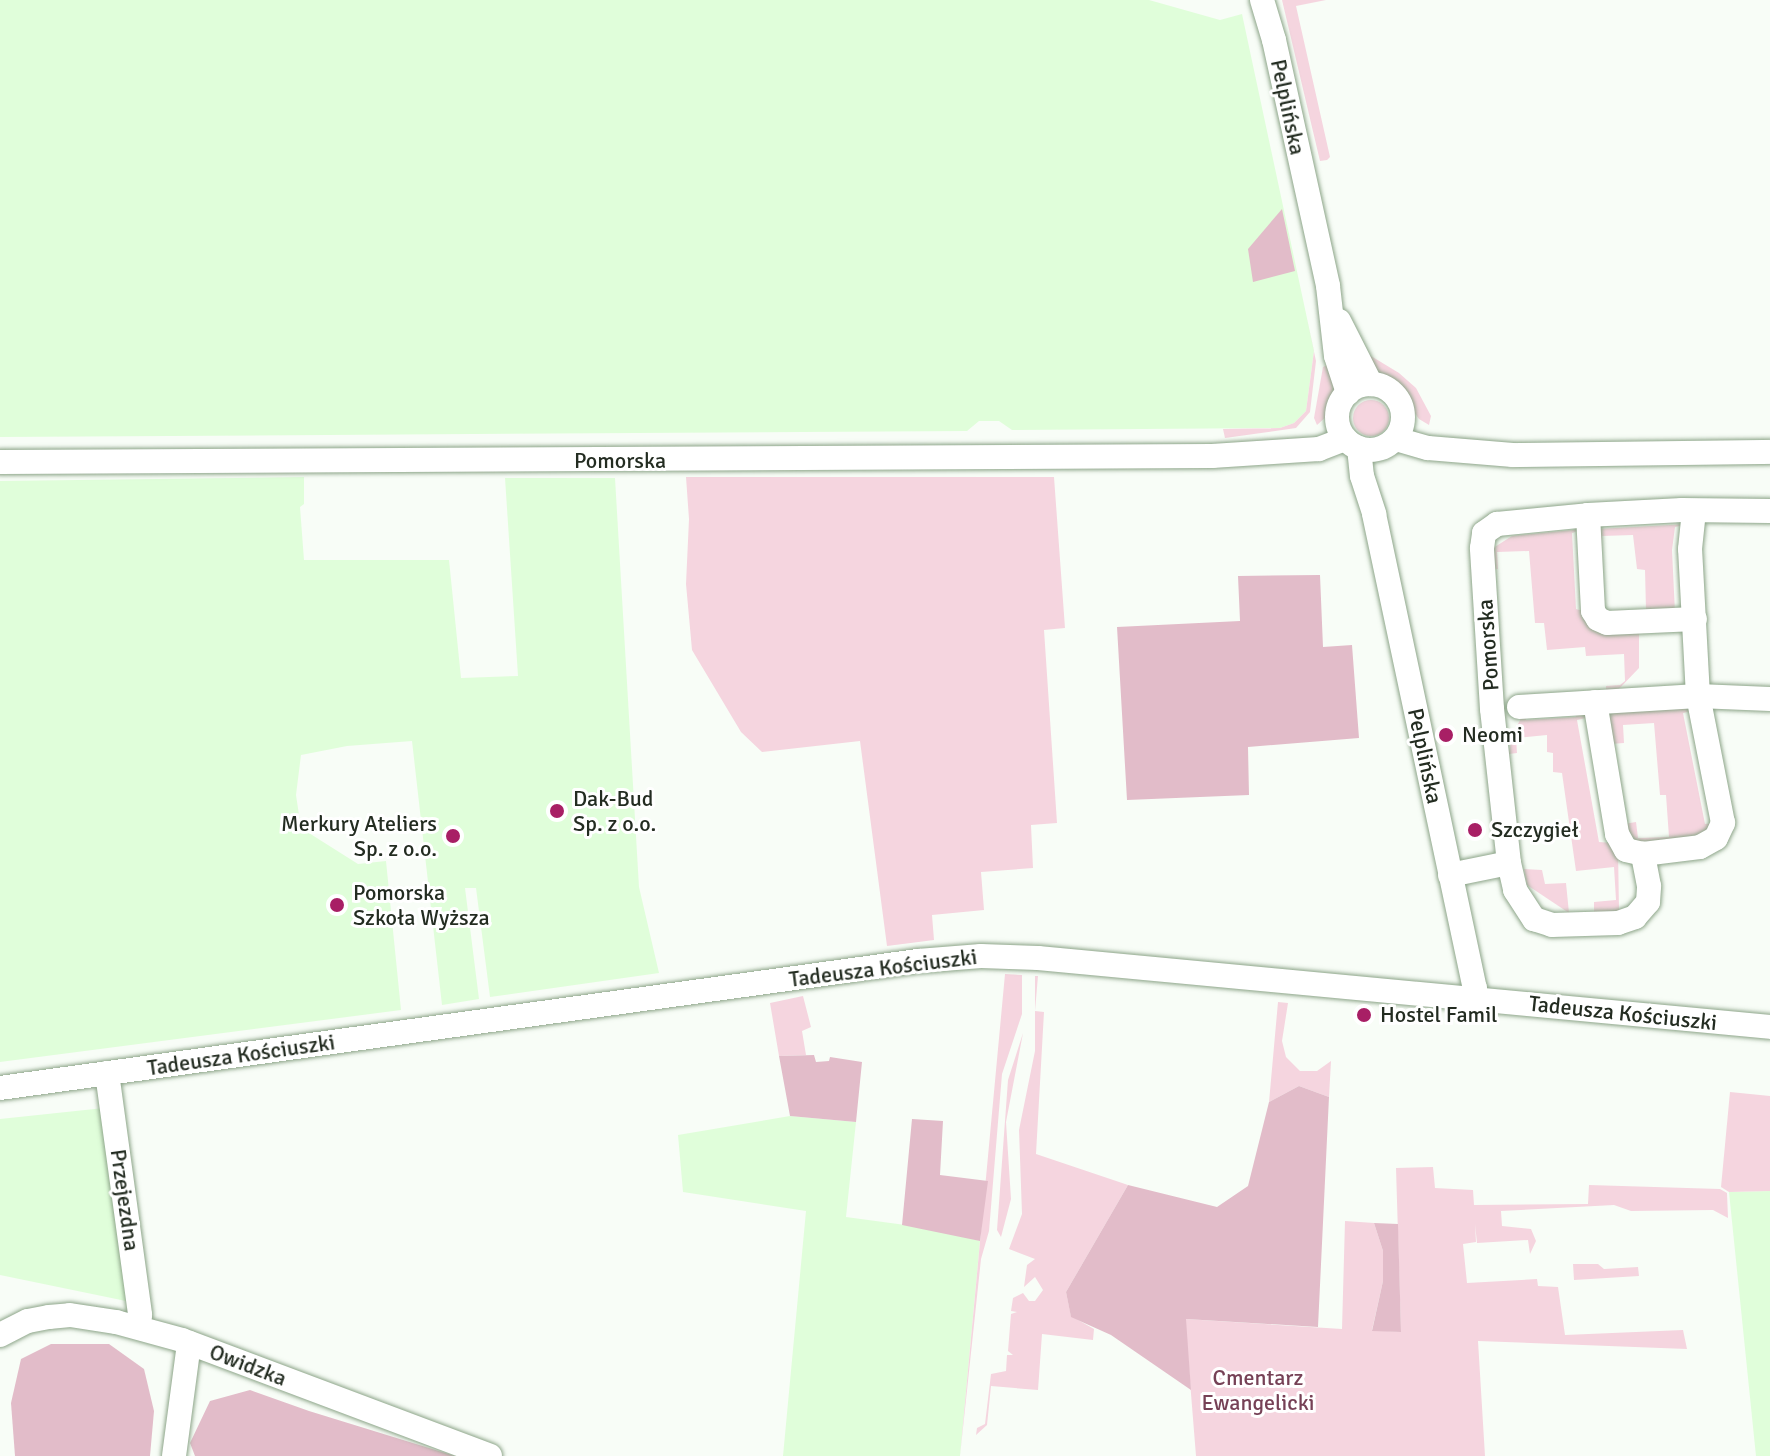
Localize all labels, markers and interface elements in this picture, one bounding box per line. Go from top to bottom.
street label: Pelplińska [1265,57,1311,157]
street label: Pomorska [574,448,666,474]
street label: Pomorska [1472,598,1504,692]
street label: Pelplińska [1402,706,1448,806]
place label: Neomi [1462,722,1523,748]
marker: Neomi [1437,726,1455,744]
place label: Dak-Bud Sp. z o.o. [573,785,656,836]
marker: Dak-Bud Sp. z o.o. [548,802,566,820]
place label: Merkury Ateliers Sp. z o.o. [281,810,437,862]
place label: Szczygieł [1491,817,1579,843]
marker: Szczygieł [1466,821,1484,839]
marker: Merkury Ateliers Sp. z o.o. [444,827,462,845]
place label: Pomorska Szkoła Wyższa [353,879,490,930]
marker: Pomorska Szkoła Wyższa [328,896,346,914]
street label: Tadeusza Kościuszki [788,943,978,993]
street label: Tadeusza Kościuszki [1528,990,1718,1036]
place label: Hostel Famil [1380,1002,1498,1028]
marker: Hostel Famil [1355,1006,1373,1024]
street label: Tadeusza Kościuszki [146,1029,336,1081]
street label: Przejezdna [105,1147,145,1253]
street label: Owidzka [206,1338,290,1392]
park label: Cmentarz Ewangelicki [1201,1364,1315,1416]

